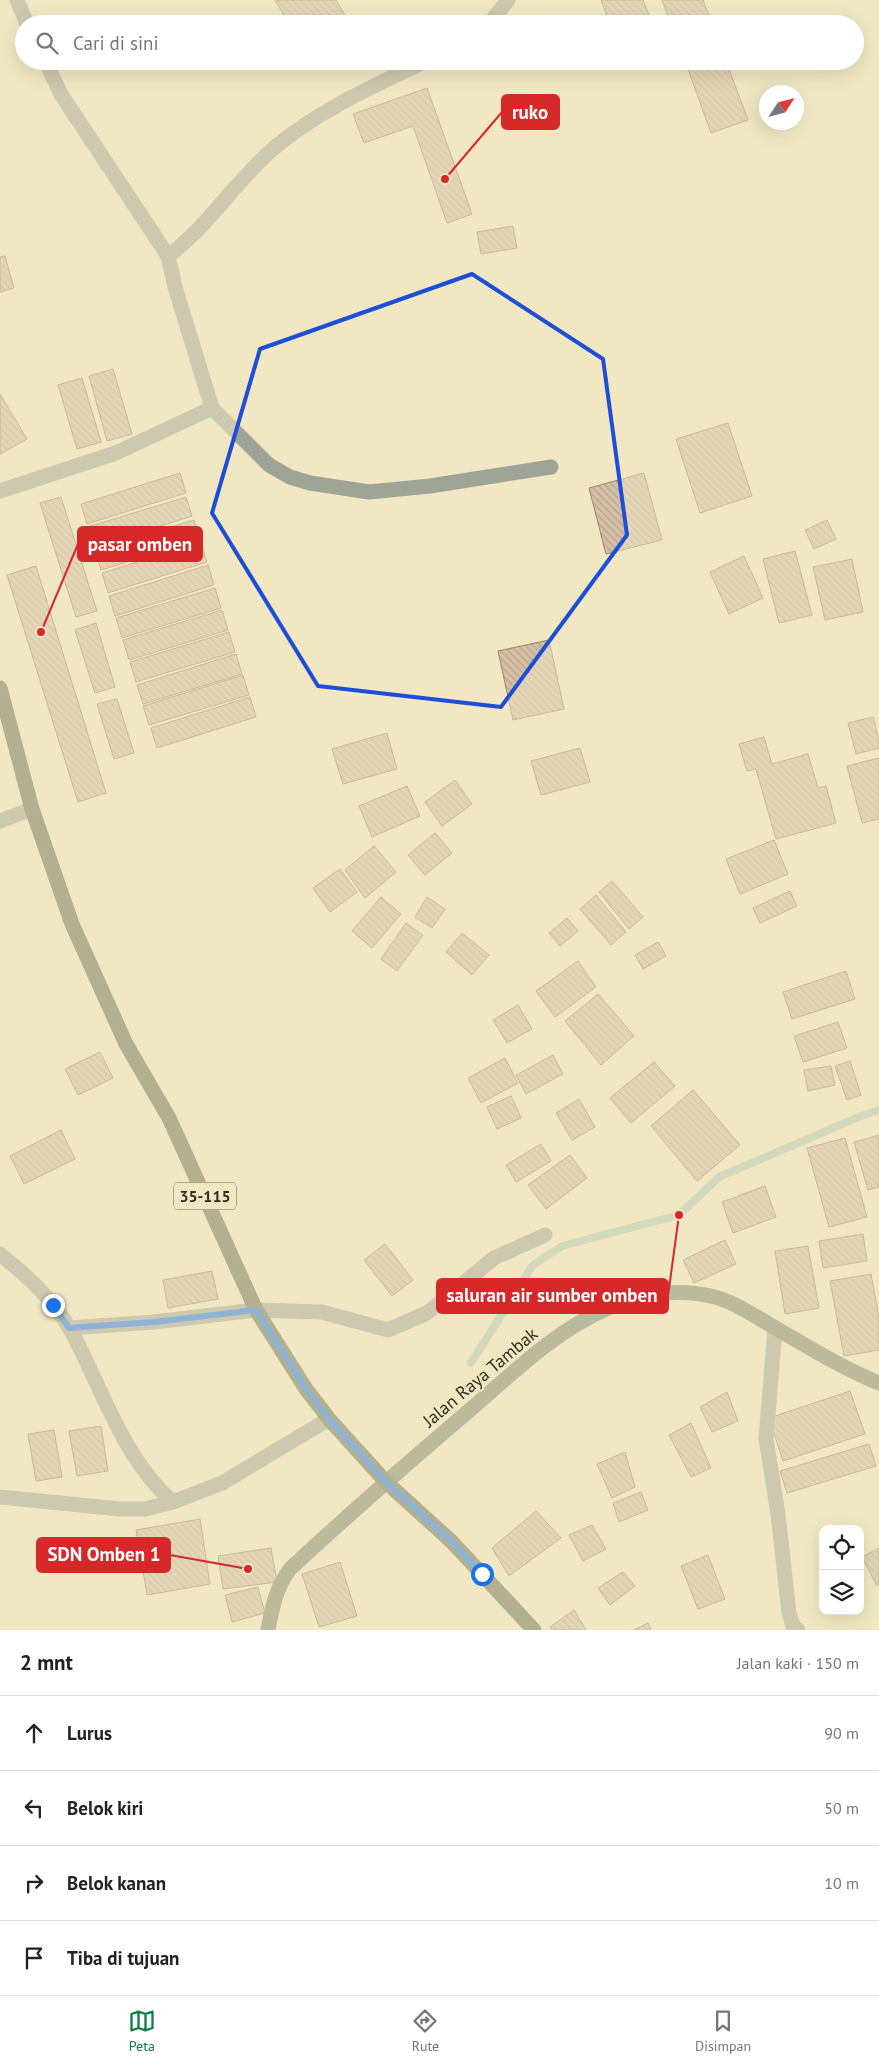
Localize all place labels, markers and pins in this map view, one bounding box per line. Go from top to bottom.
callout: ruko [502,95,559,129]
callout: pasar omben [78,527,202,561]
callout: saluran air sumber omben [437,1279,668,1313]
callout: SDN Omben 1 [37,1538,170,1572]

